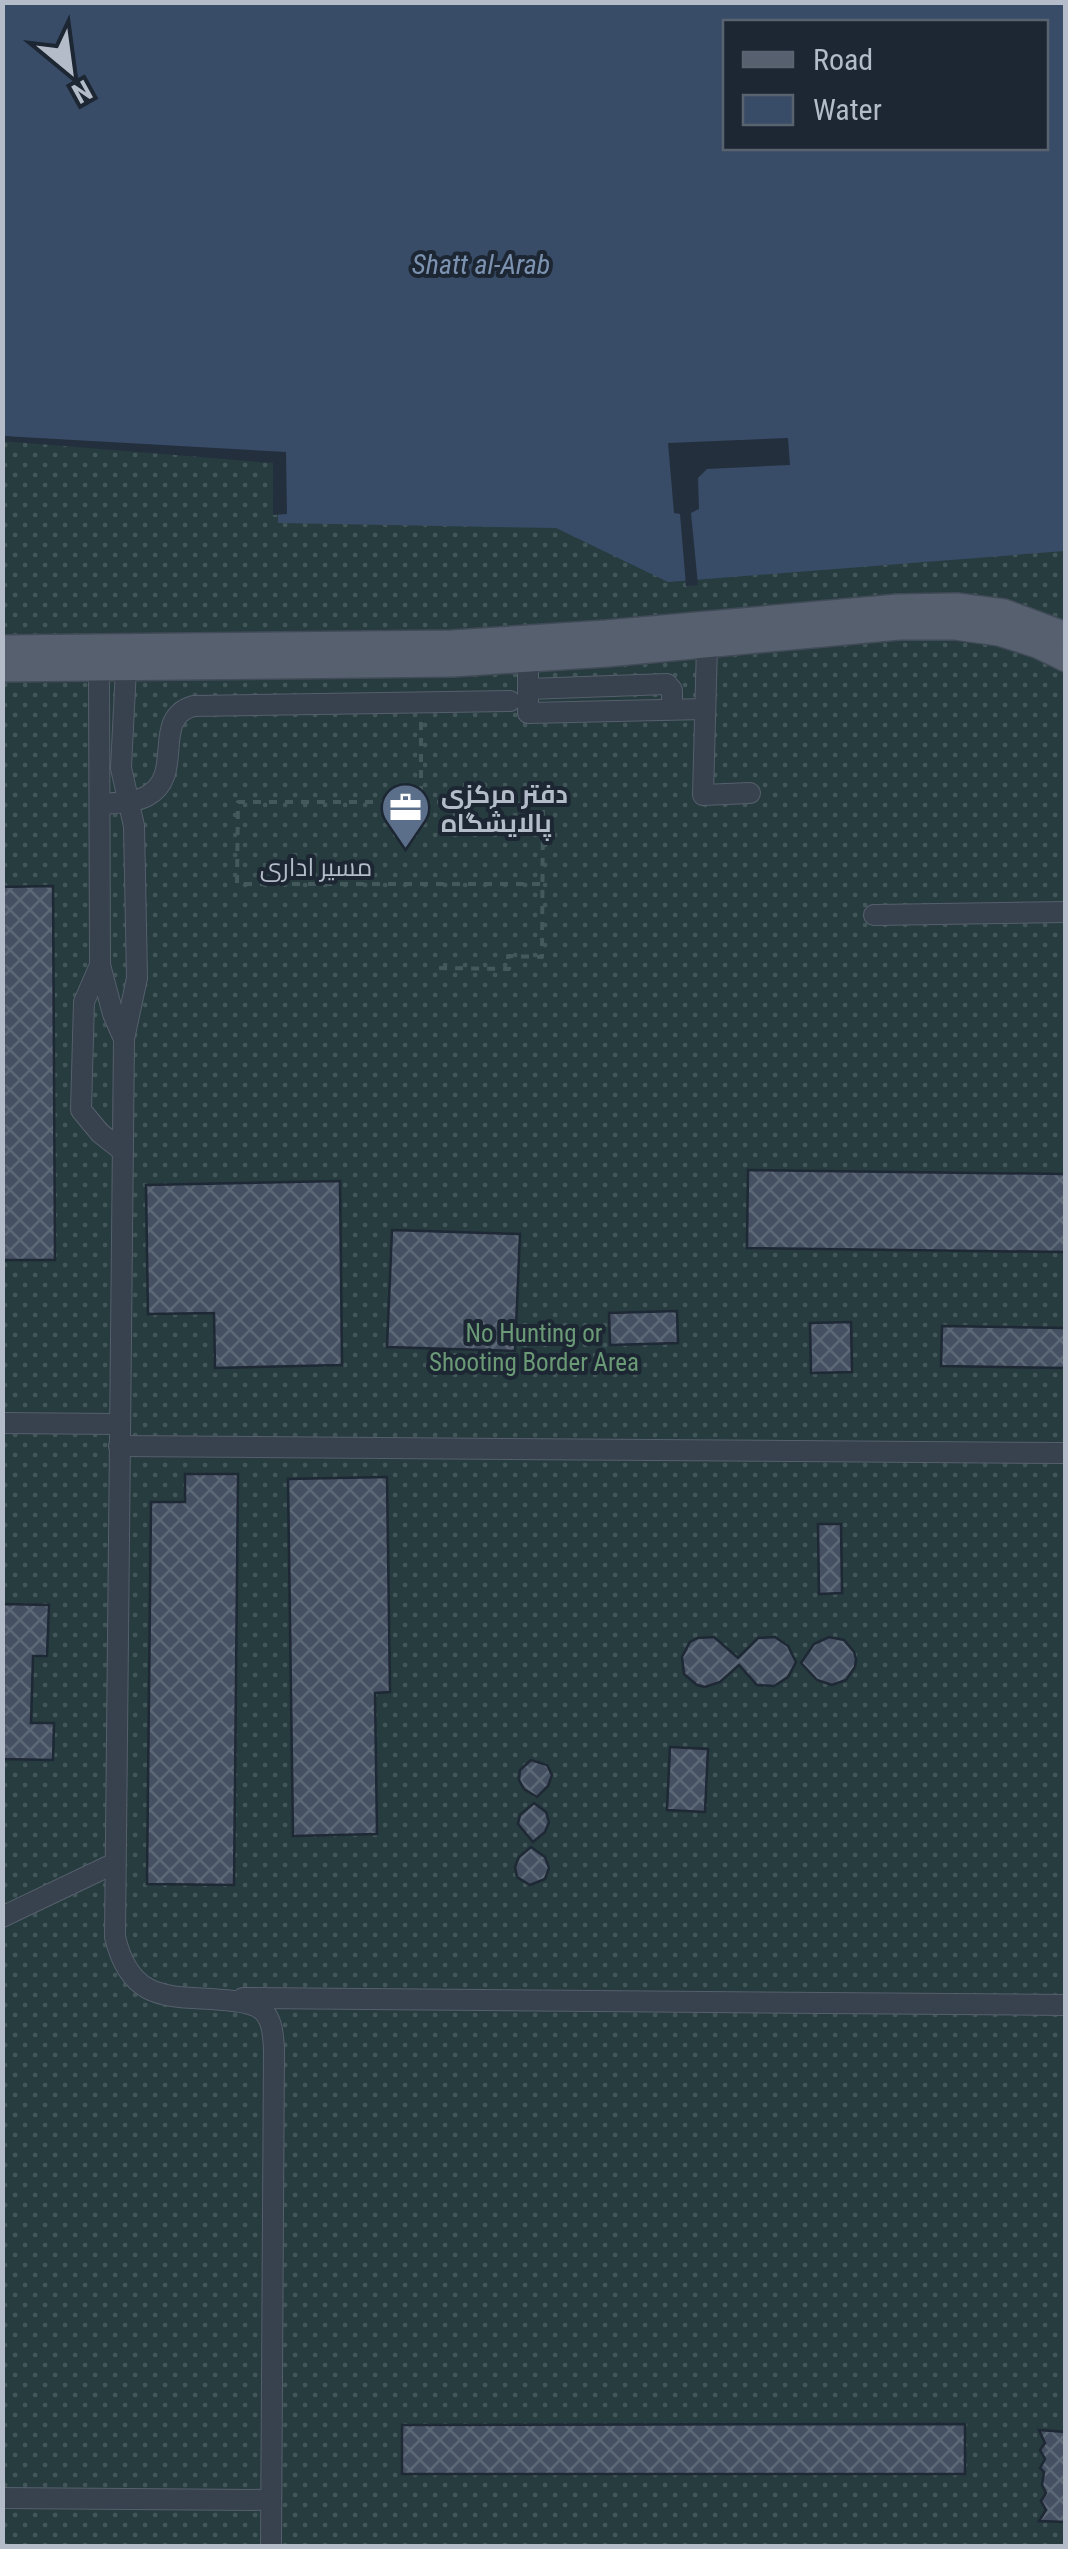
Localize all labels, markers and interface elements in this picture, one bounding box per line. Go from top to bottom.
north arrow [20,20,120,120]
legend [723,20,1048,150]
text: Road [813,42,873,77]
text: N [66,73,97,110]
text: Water [813,92,882,127]
water label: Shatt al-Arab [412,248,550,281]
place label: دفتر مرکزی پالایشگاه [441,780,568,841]
office icon: دفتر مرکزی پالایشگاه [380,782,432,850]
street label: مسیر اداری [260,853,372,882]
park label: No Hunting or Shooting Border Area [429,1319,639,1377]

